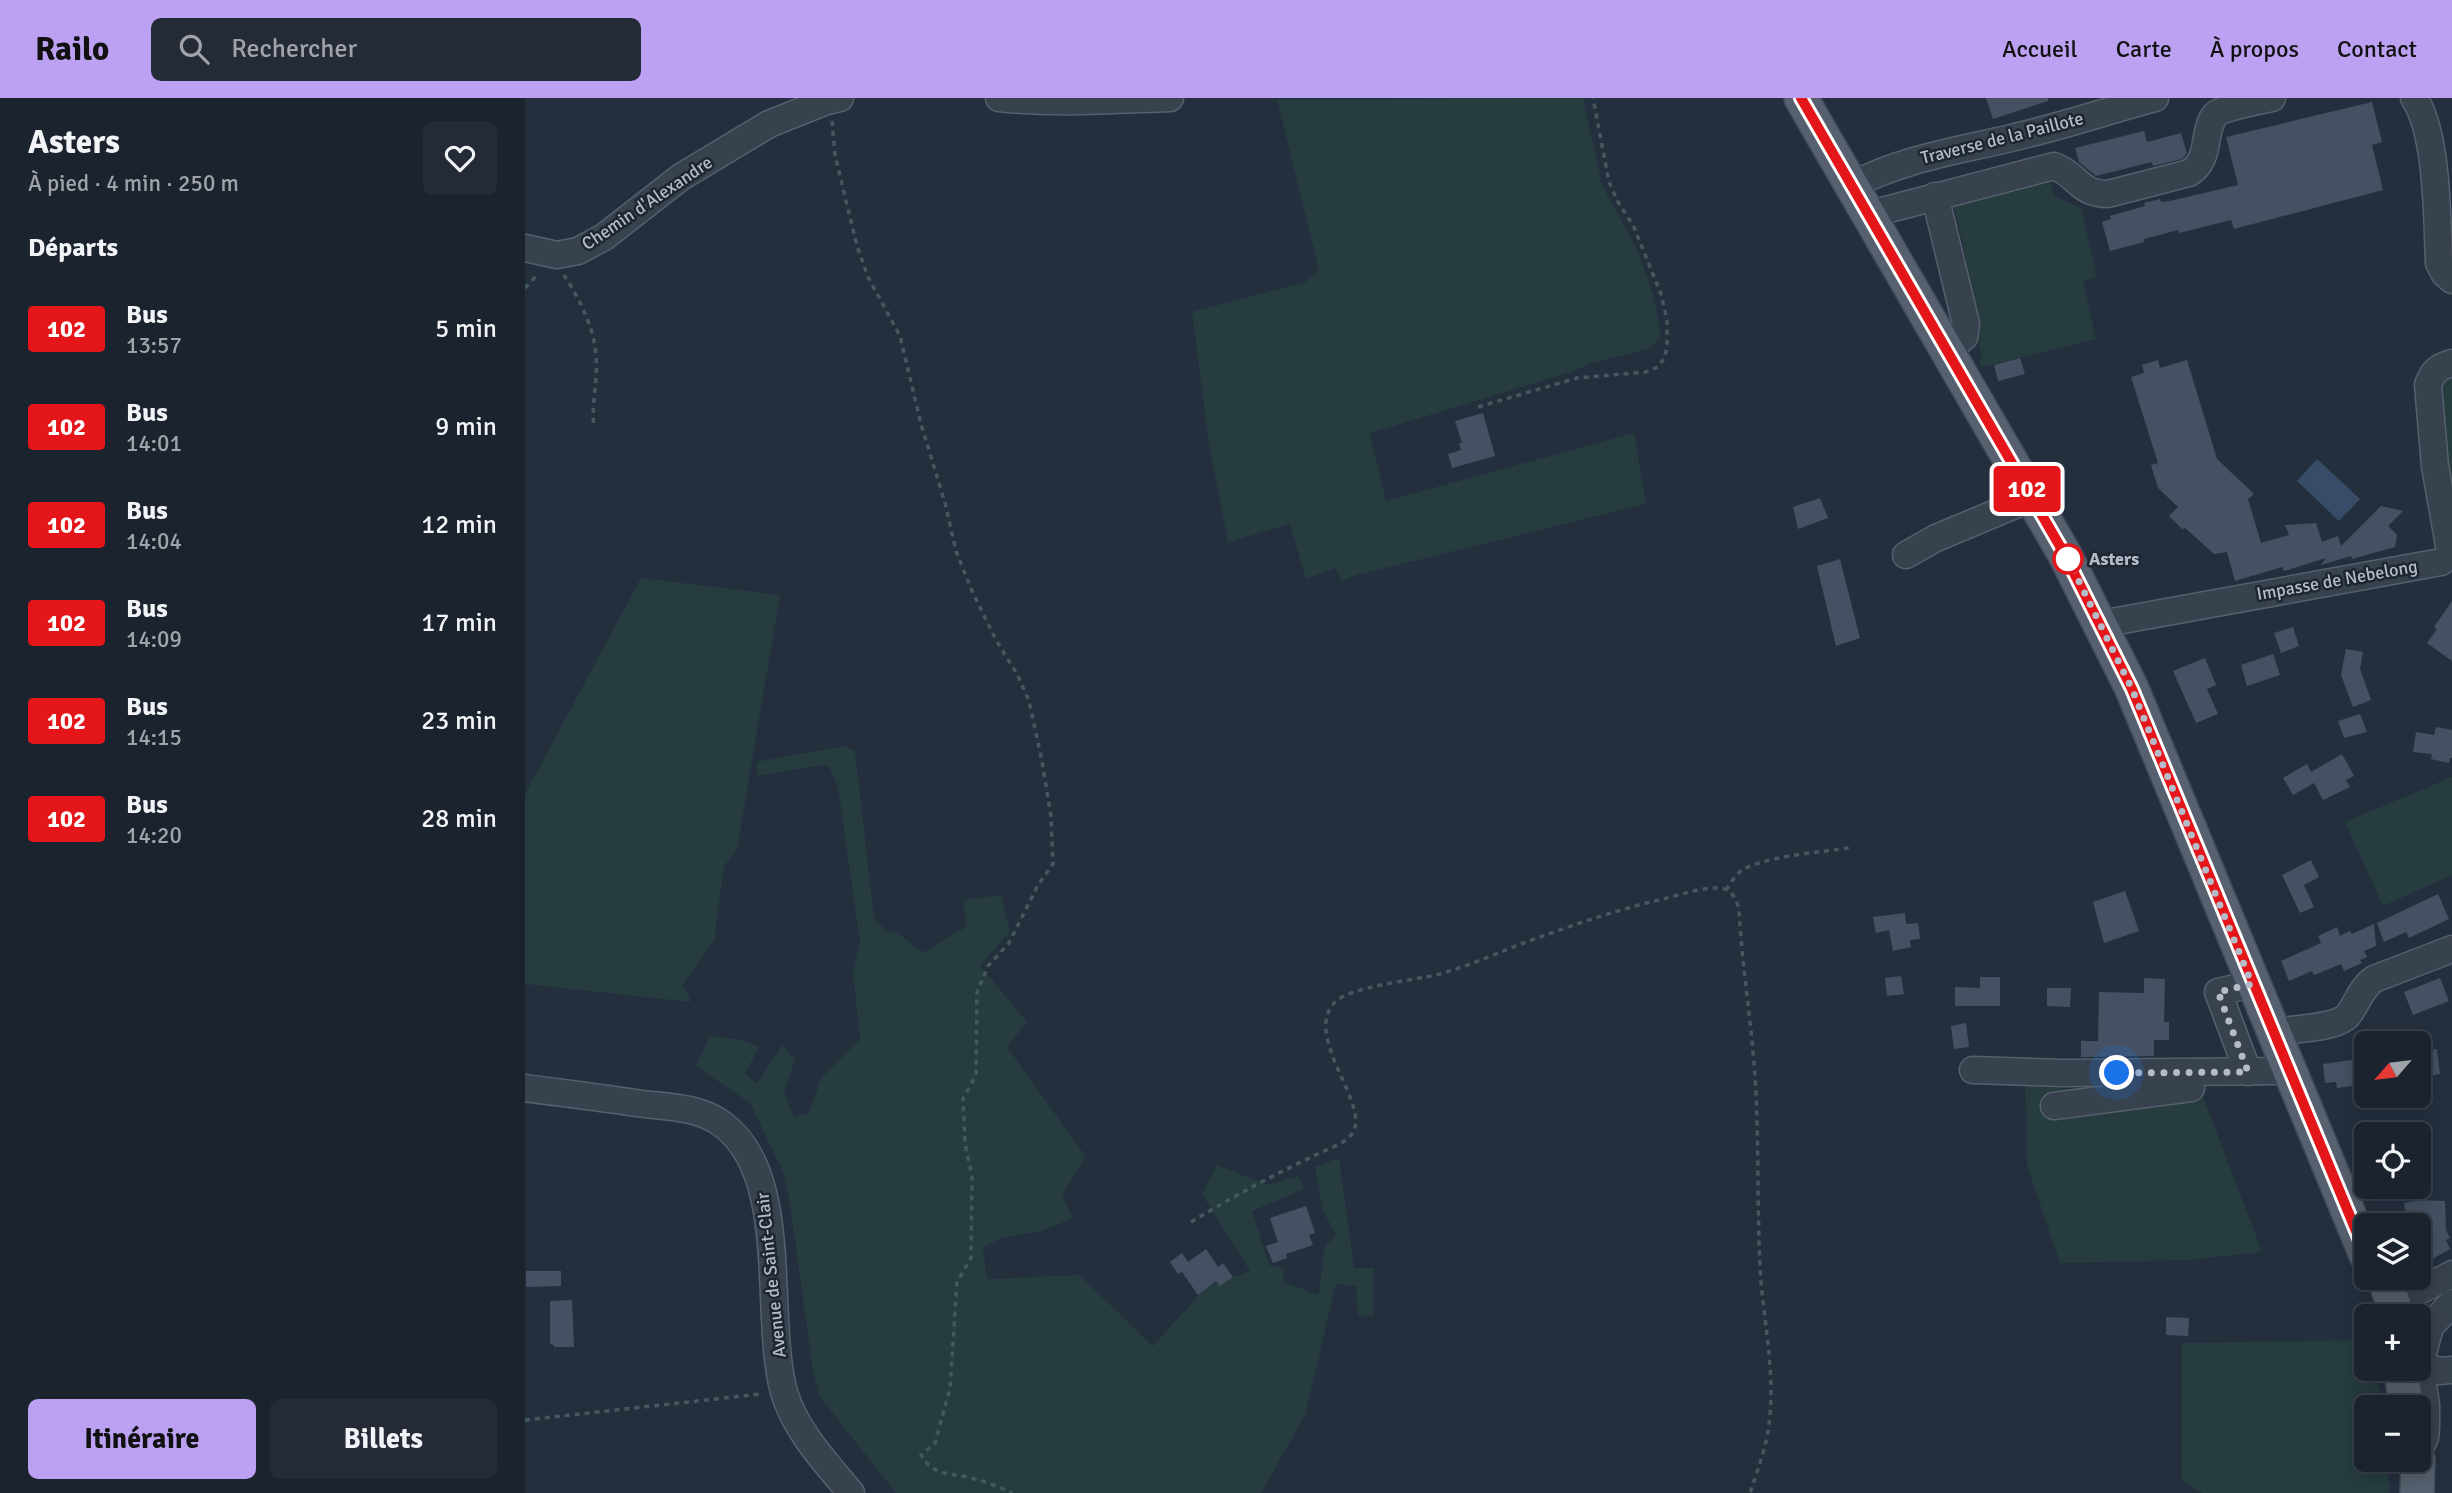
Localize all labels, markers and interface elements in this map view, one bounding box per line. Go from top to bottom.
search box [151,18,641,81]
text: Railo [35,29,109,70]
icon: search [175,30,213,68]
text: Rechercher [231,33,357,65]
text: Accueil [2002,34,2078,64]
text: Carte [2116,34,2172,64]
text: À propos [2210,34,2299,64]
text: Contact [2337,34,2417,64]
street label: Traverse de la Paillote [1918,107,2086,169]
button: heart [423,121,497,195]
text: Asters [28,122,120,163]
street label: Chemin d'Alexandre [578,151,716,255]
text: À pied · 4 min · 250 m [28,169,239,198]
text: Départs [28,232,118,264]
text: Bus [126,299,168,331]
text: 5 min [435,313,497,345]
text: 102 [47,314,86,344]
text: 13:57 [126,331,182,360]
text: Bus [126,397,168,429]
text: 9 min [435,411,497,443]
text: 102 [47,412,86,442]
text: 14:01 [126,429,182,458]
line badge: 102 [1987,466,2067,512]
text: 102 [2008,474,2046,504]
text: Bus [126,495,168,527]
text: 12 min [421,509,497,541]
text: 102 [47,510,86,540]
text: 14:04 [126,527,182,556]
marker: Asters [2053,544,2083,574]
place label: Asters [2089,548,2139,570]
street label: Impasse de Nebelong [2255,555,2419,605]
text: Bus [126,593,168,625]
text: 17 min [421,607,497,639]
text: 102 [47,608,86,638]
text: 14:09 [126,625,182,654]
text: Bus [126,691,168,723]
text: 23 min [421,705,497,737]
text: 102 [47,706,86,736]
text: 14:15 [126,723,182,752]
text: Bus [126,789,168,821]
text: 28 min [421,803,497,835]
text: 102 [47,804,86,834]
text: 14:20 [126,821,182,850]
north arrow [2354,1031,2431,1108]
map controls [2354,1031,2431,1472]
your location [2099,1055,2134,1090]
button: locate [2354,1122,2431,1199]
street label: Avenue de Saint-Clair [751,1191,791,1359]
button: layers [2354,1213,2431,1290]
button: + [2354,1304,2431,1381]
button: − [2354,1395,2431,1472]
button: Itinéraire [28,1399,256,1479]
button: Billets [270,1399,497,1479]

